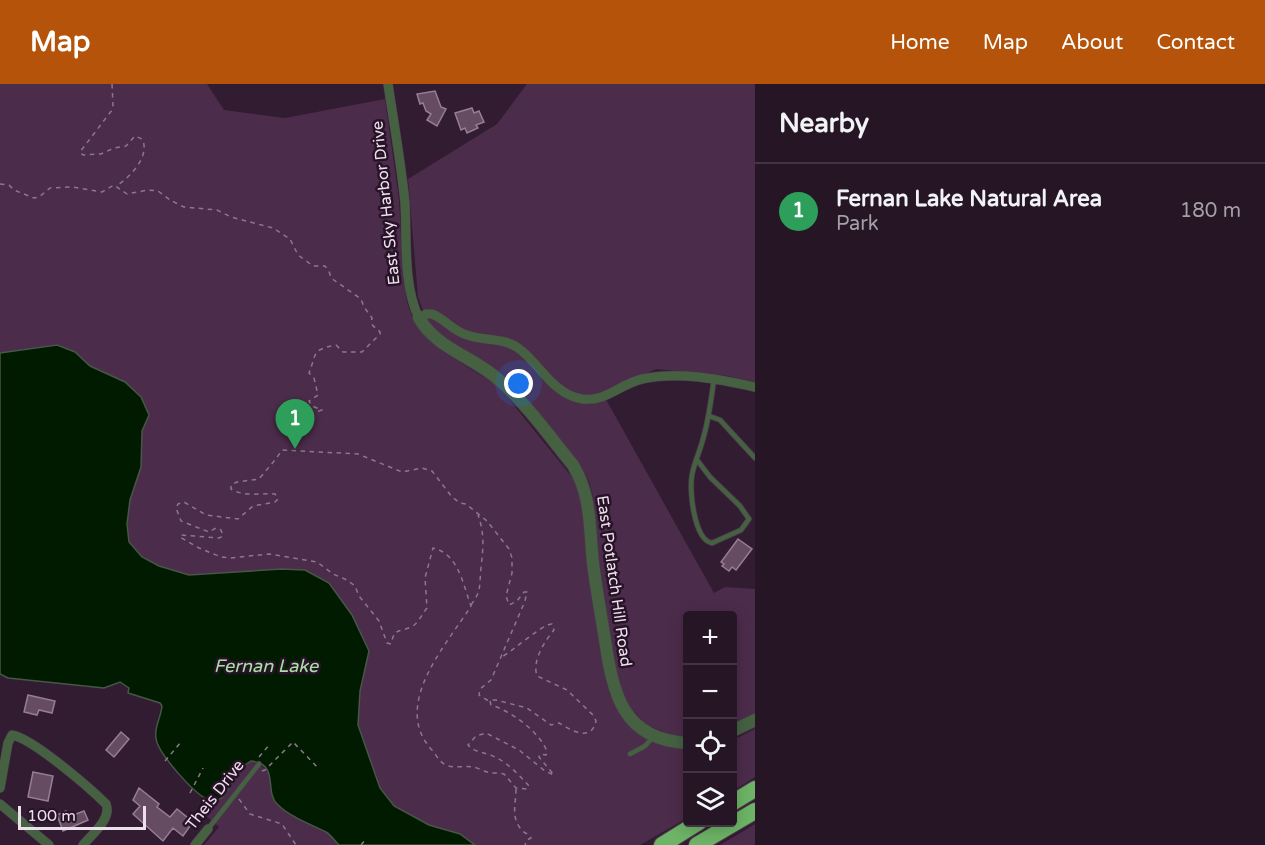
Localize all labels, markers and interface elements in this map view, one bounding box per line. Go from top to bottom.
text: Map [30,25,90,59]
text: Home [890,30,950,55]
text: Map [983,30,1028,55]
text: About [1061,30,1123,55]
text: Contact [1156,30,1235,55]
text: Nearby [779,108,869,139]
street label: East Sky Harbor Drive [367,120,405,286]
text: Fernan Lake Natural Area [836,186,1102,212]
text: 1 [792,199,805,223]
text: 180 m [1180,199,1241,223]
text: Park [836,212,879,236]
your location [504,369,533,398]
pin: 1 [276,400,314,449]
street label: East Potlatch Hill Road [592,494,636,668]
map controls [683,611,737,827]
button: + [683,611,737,665]
water label: Fernan Lake [214,655,319,677]
button: − [683,665,737,719]
button: locate [683,719,737,773]
street label: Theis Drive [181,756,249,834]
button: layers [683,773,737,827]
scale bar [18,803,146,830]
text: 100 m [27,806,76,826]

